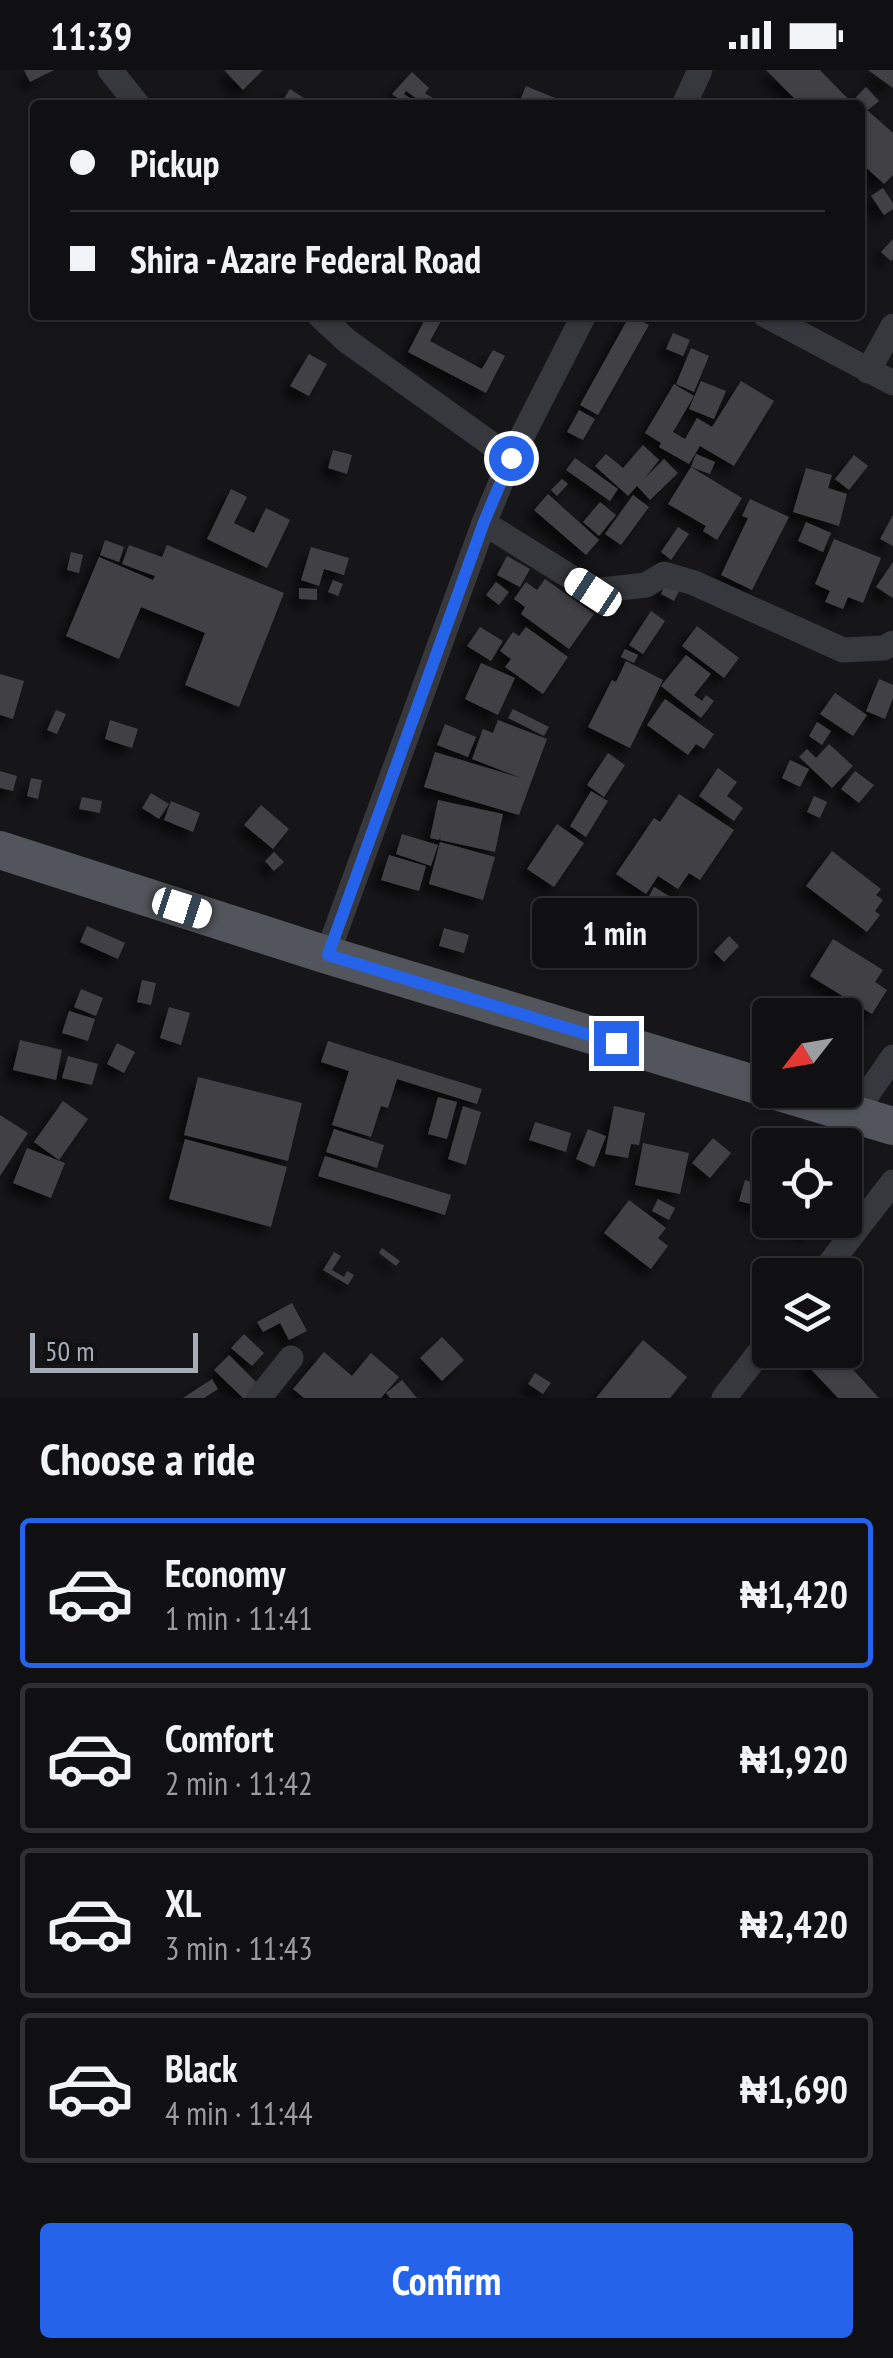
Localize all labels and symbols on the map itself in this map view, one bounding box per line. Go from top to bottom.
route start [489,436,534,481]
car [560,563,626,621]
car [149,884,215,932]
callout: 1 min [534,898,698,968]
north arrow [752,998,862,1108]
route end [594,1021,639,1066]
scale bar [30,1328,198,1372]

